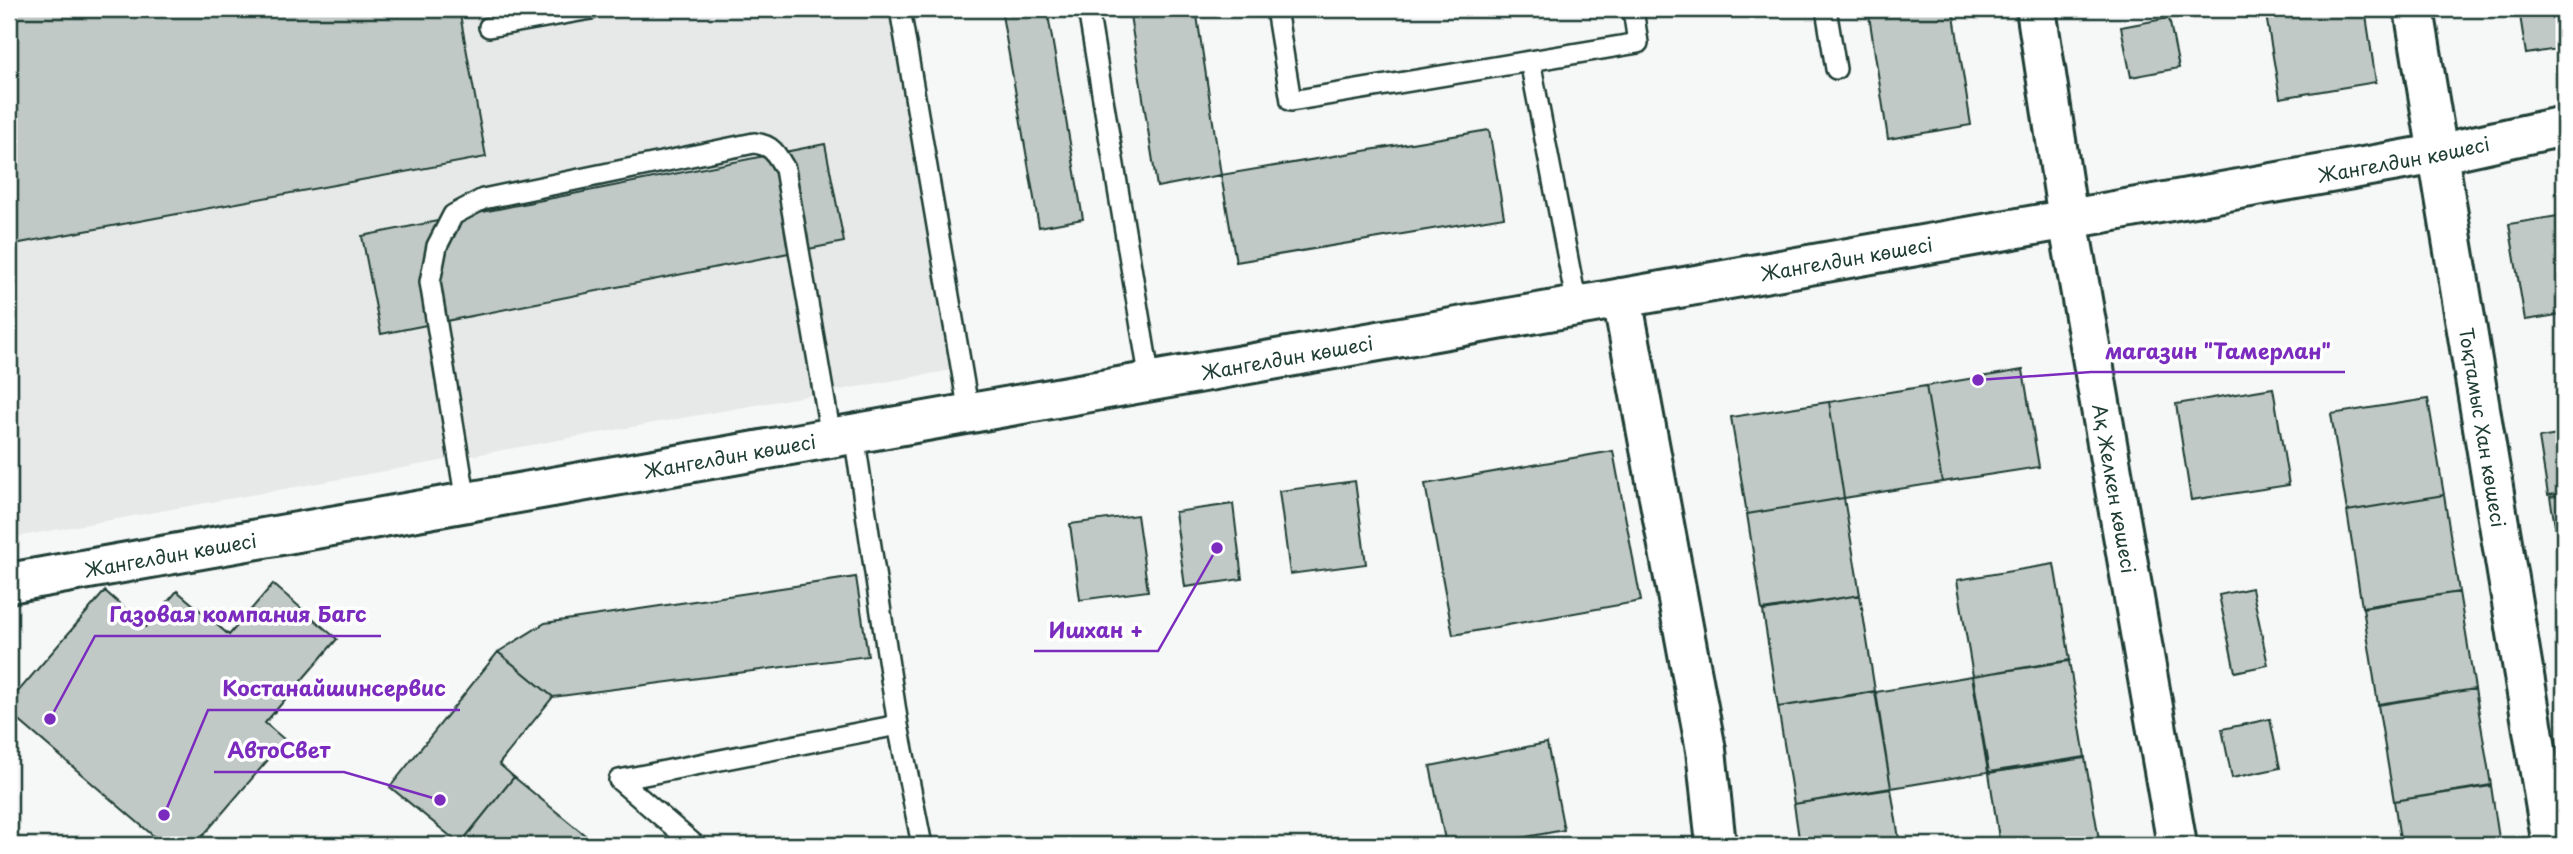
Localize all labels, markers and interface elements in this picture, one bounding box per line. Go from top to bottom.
street label: Жангелдин көшесі [2315,129,2492,189]
street label: Жангелдин көшесі [1757,229,1935,287]
street label: Тоқтамыс Хан көшесі [2453,325,2513,529]
street label: Жангелдин көшесі [1198,328,1375,386]
callout: магазин "Тамерлан" [2091,330,2345,372]
text: магазин "Тамерлан" [2105,334,2331,366]
street label: Ақ Желкен көшесі [2086,402,2143,575]
street label: Жангелдин көшесі [641,427,818,485]
street label: Жангелдин көшесі [81,526,259,584]
callout: Газовая компания Багс [95,594,381,636]
text: Газовая компания Багс [109,597,367,629]
callout: Ишхан + [1034,609,1158,651]
text: Ишхан + [1049,613,1143,645]
callout: Костанайшинсервис [208,668,460,710]
text: Костанайшинсервис [222,671,446,703]
callout: АвтоСвет [214,730,344,772]
text: АвтоСвет [228,733,331,765]

